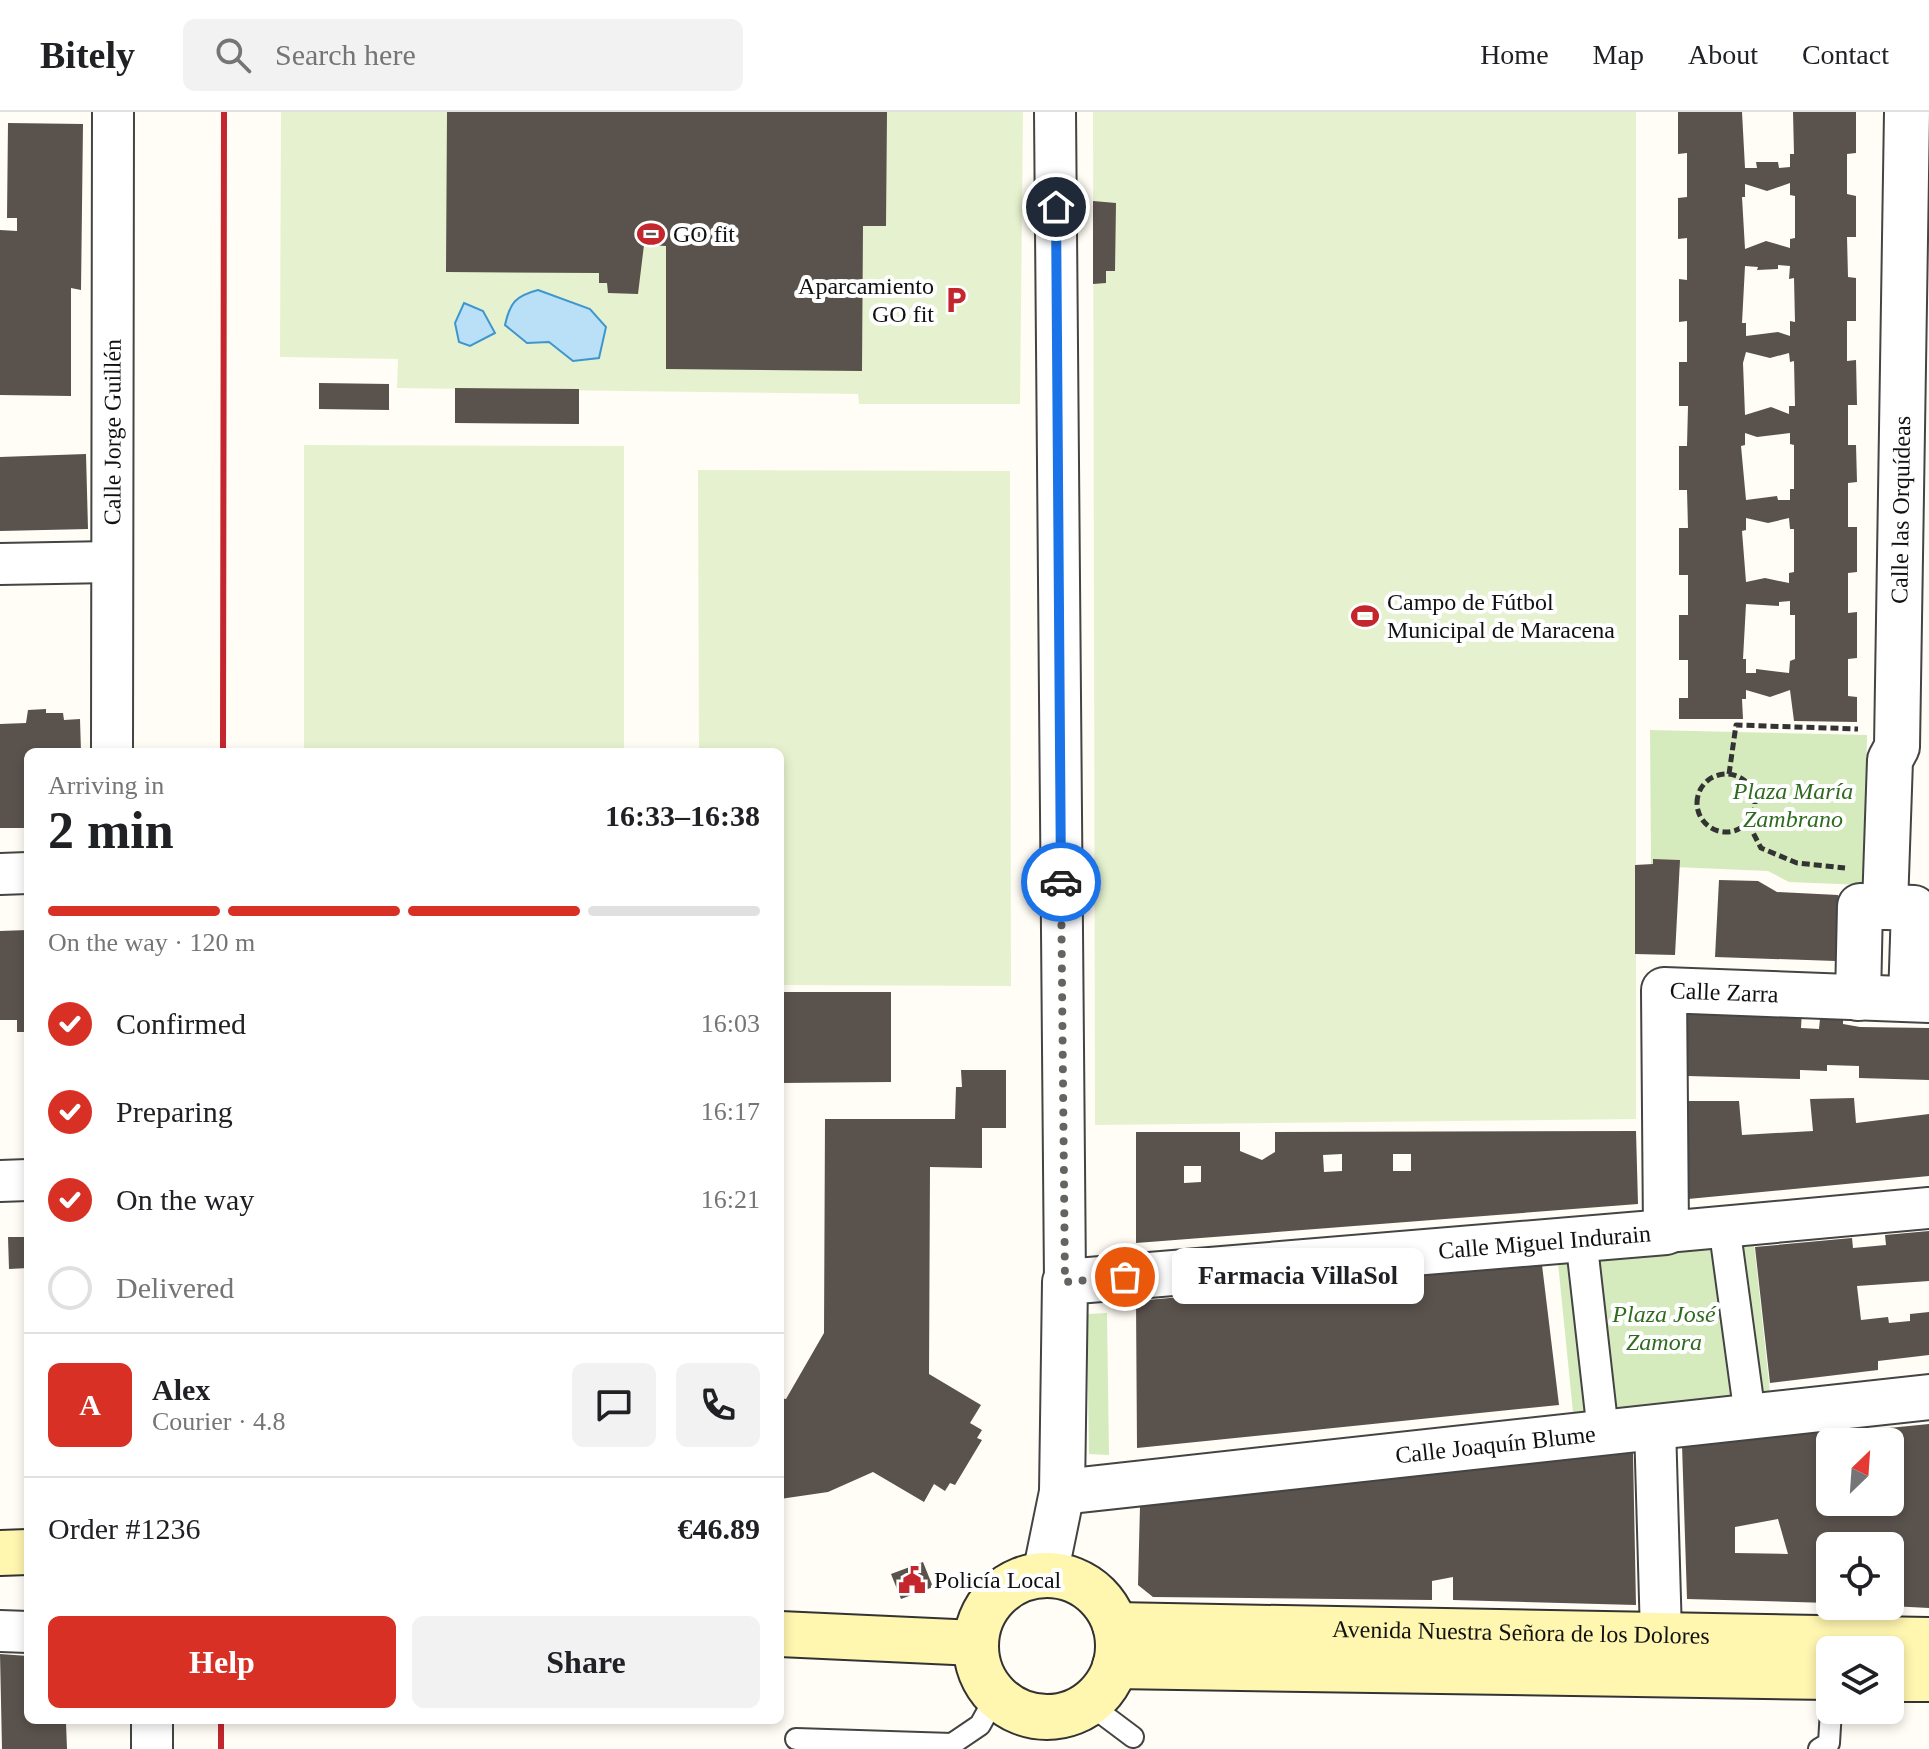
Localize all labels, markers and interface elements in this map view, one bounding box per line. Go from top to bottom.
search box [183,19,743,91]
icon: search [211,33,255,77]
text: Bitely [40,34,135,76]
text: Search here [275,38,416,71]
text: Home [1480,39,1549,70]
text: Map [1593,39,1644,70]
text: About [1688,39,1758,70]
text: Contact [1802,39,1889,70]
pin [1022,173,1090,241]
icon: home [1034,185,1078,229]
sports icon: GO fit [636,219,666,249]
place label: GO fit [673,221,735,247]
place label: Aparcamiento GO fit [798,273,934,327]
parking icon: Aparcamiento GO fit [941,285,971,315]
street label: Calle Jorge Guillén [99,339,126,525]
street label: Calle las Orquídeas [1886,416,1915,604]
place label: Campo de Fútbol Municipal de Maracena [1387,589,1615,643]
sports icon: Campo de Fútbol Municipal de Maracena [1350,601,1380,631]
text: Arriving in [48,771,164,800]
park label: Plaza María Zambrano [1732,778,1853,832]
text: 16:33–16:38 [605,799,760,832]
text: 2 min [48,802,174,859]
courier [1021,842,1101,922]
icon: car [1039,860,1083,904]
text: On the way · 120 m [48,928,255,957]
street label: Calle Zarra [1669,977,1779,1007]
icon: check [48,1002,92,1046]
text: Confirmed [116,1007,246,1040]
text: 16:03 [701,1009,760,1038]
icon: check [48,1090,92,1134]
text: Preparing [116,1095,233,1128]
text: 16:17 [701,1097,760,1126]
icon: check [48,1178,92,1222]
text: On the way [116,1183,254,1216]
text: 16:21 [701,1185,760,1214]
street label: Calle Miguel Indurain [1437,1220,1652,1264]
pin [1091,1243,1159,1311]
callout: Farmacia VillaSol [1173,1249,1425,1305]
icon: bag [1103,1255,1147,1299]
text: Farmacia VillaSol [1198,1261,1398,1290]
text: Delivered [116,1271,234,1304]
park label: Plaza José Zamora [1611,1301,1717,1355]
button: chat [572,1363,656,1447]
button: phone [676,1363,760,1447]
text: Alex [152,1373,210,1406]
text: A [79,1388,101,1421]
text: Courier · 4.8 [152,1407,286,1436]
street label: Calle Joaquín Blume [1394,1421,1597,1468]
north arrow [1816,1428,1904,1516]
map controls [1816,1428,1904,1724]
text: Order #1236 [48,1512,200,1545]
text: €46.89 [678,1512,760,1545]
button: locate [1816,1532,1904,1620]
public building icon: Policía Local [897,1565,927,1595]
place label: Policía Local [934,1567,1062,1593]
button: Help [48,1616,396,1708]
button: Share [412,1616,760,1708]
street label: Avenida Nuestra Señora de los Dolores [1332,1616,1710,1649]
button: layers [1816,1636,1904,1724]

